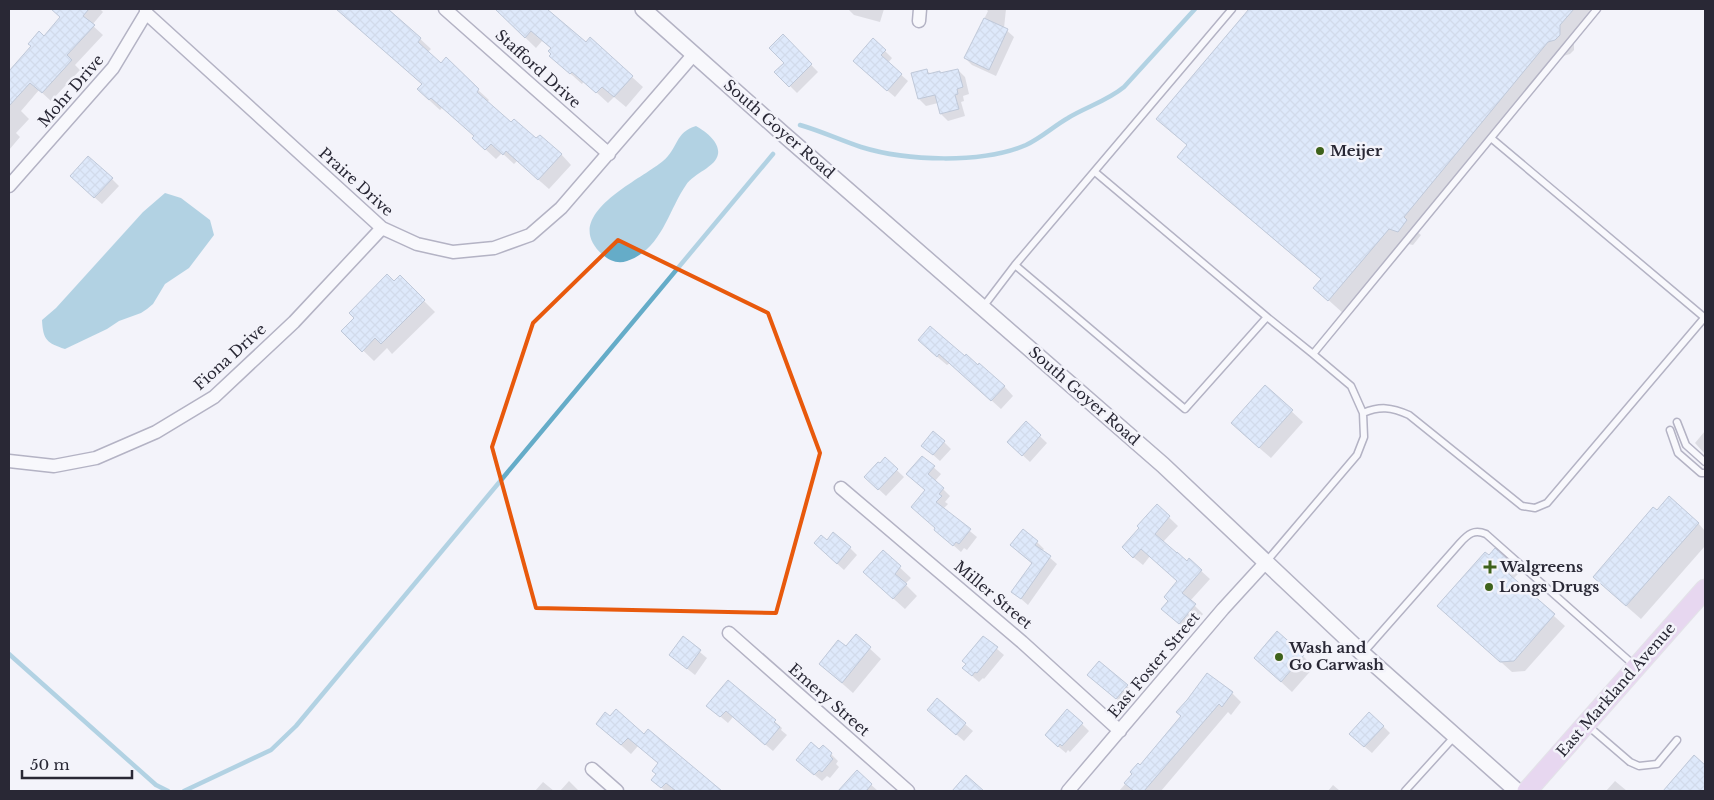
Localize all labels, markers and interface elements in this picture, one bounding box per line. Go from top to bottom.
street label: Stafford Drive [492,25,585,112]
street label: Mohr Drive [34,50,107,131]
street label: South Goyer Road [720,75,839,182]
place label: Meijer [1330,141,1383,160]
street label: Praire Drive [315,143,397,220]
marker: Meijer [1314,145,1326,157]
street label: Fiona Drive [190,319,270,394]
street label: South Goyer Road [1025,342,1144,449]
street label: Miller Street [950,556,1036,633]
place label: Walgreens [1499,557,1583,576]
marker: Walgreens [1484,561,1496,573]
place label: Longs Drugs [1499,577,1599,596]
marker: Longs Drugs [1483,581,1495,593]
street label: East Foster Street [1104,608,1204,722]
street label: East Markland Avenue [1552,619,1679,761]
place label: Wash and Go Carwash [1288,638,1384,674]
marker: Wash and Go Carwash [1273,651,1285,663]
street label: Emery Street [785,659,874,740]
scale bar [22,748,132,780]
text: 50 m [30,755,70,774]

